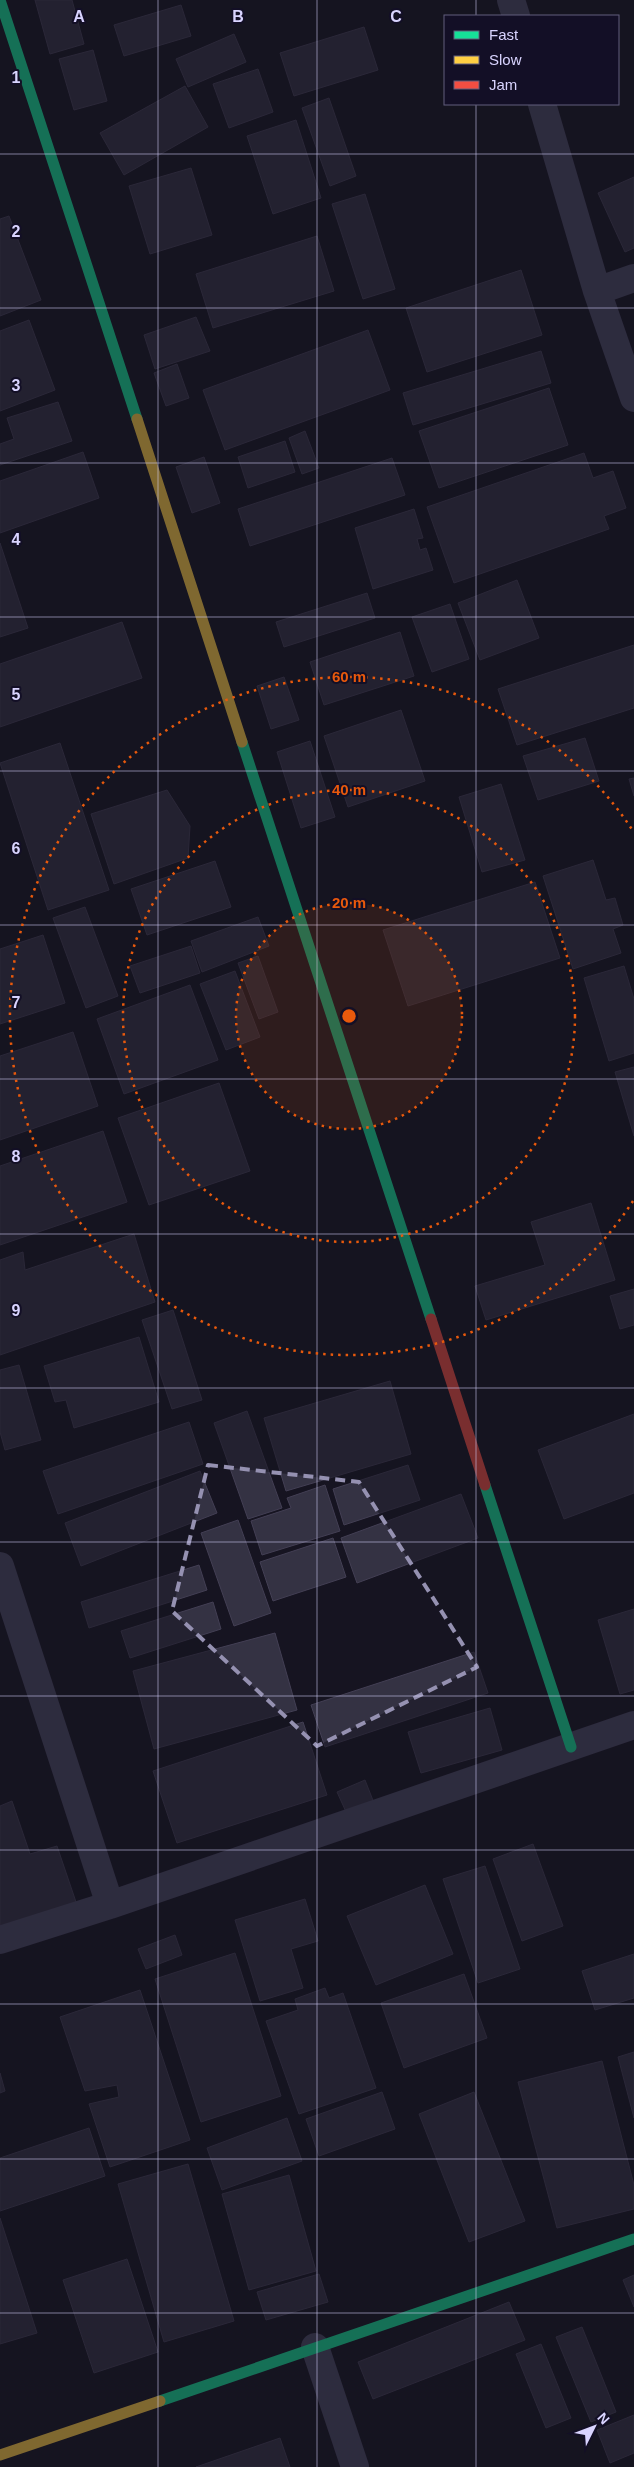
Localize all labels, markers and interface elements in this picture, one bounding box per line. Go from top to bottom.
text: A [73,8,85,25]
text: B [232,8,244,25]
text: C [390,8,402,25]
legend [444,15,619,105]
text: Fast [489,26,519,43]
text: Slow [489,51,522,68]
text: 1 [12,69,21,86]
text: Jam [489,76,517,93]
text: 2 [12,223,21,240]
text: 3 [12,377,21,394]
text: 4 [12,531,21,548]
text: 60 m [332,668,366,685]
text: 5 [12,686,21,703]
text: 40 m [332,781,366,798]
text: 6 [12,840,21,857]
text: 20 m [332,894,366,911]
text: 7 [12,994,21,1011]
centre of rings [340,1007,358,1025]
text: 8 [12,1148,21,1165]
text: 9 [12,1302,21,1319]
north arrow [569,2402,619,2452]
text: N [594,2409,613,2427]

